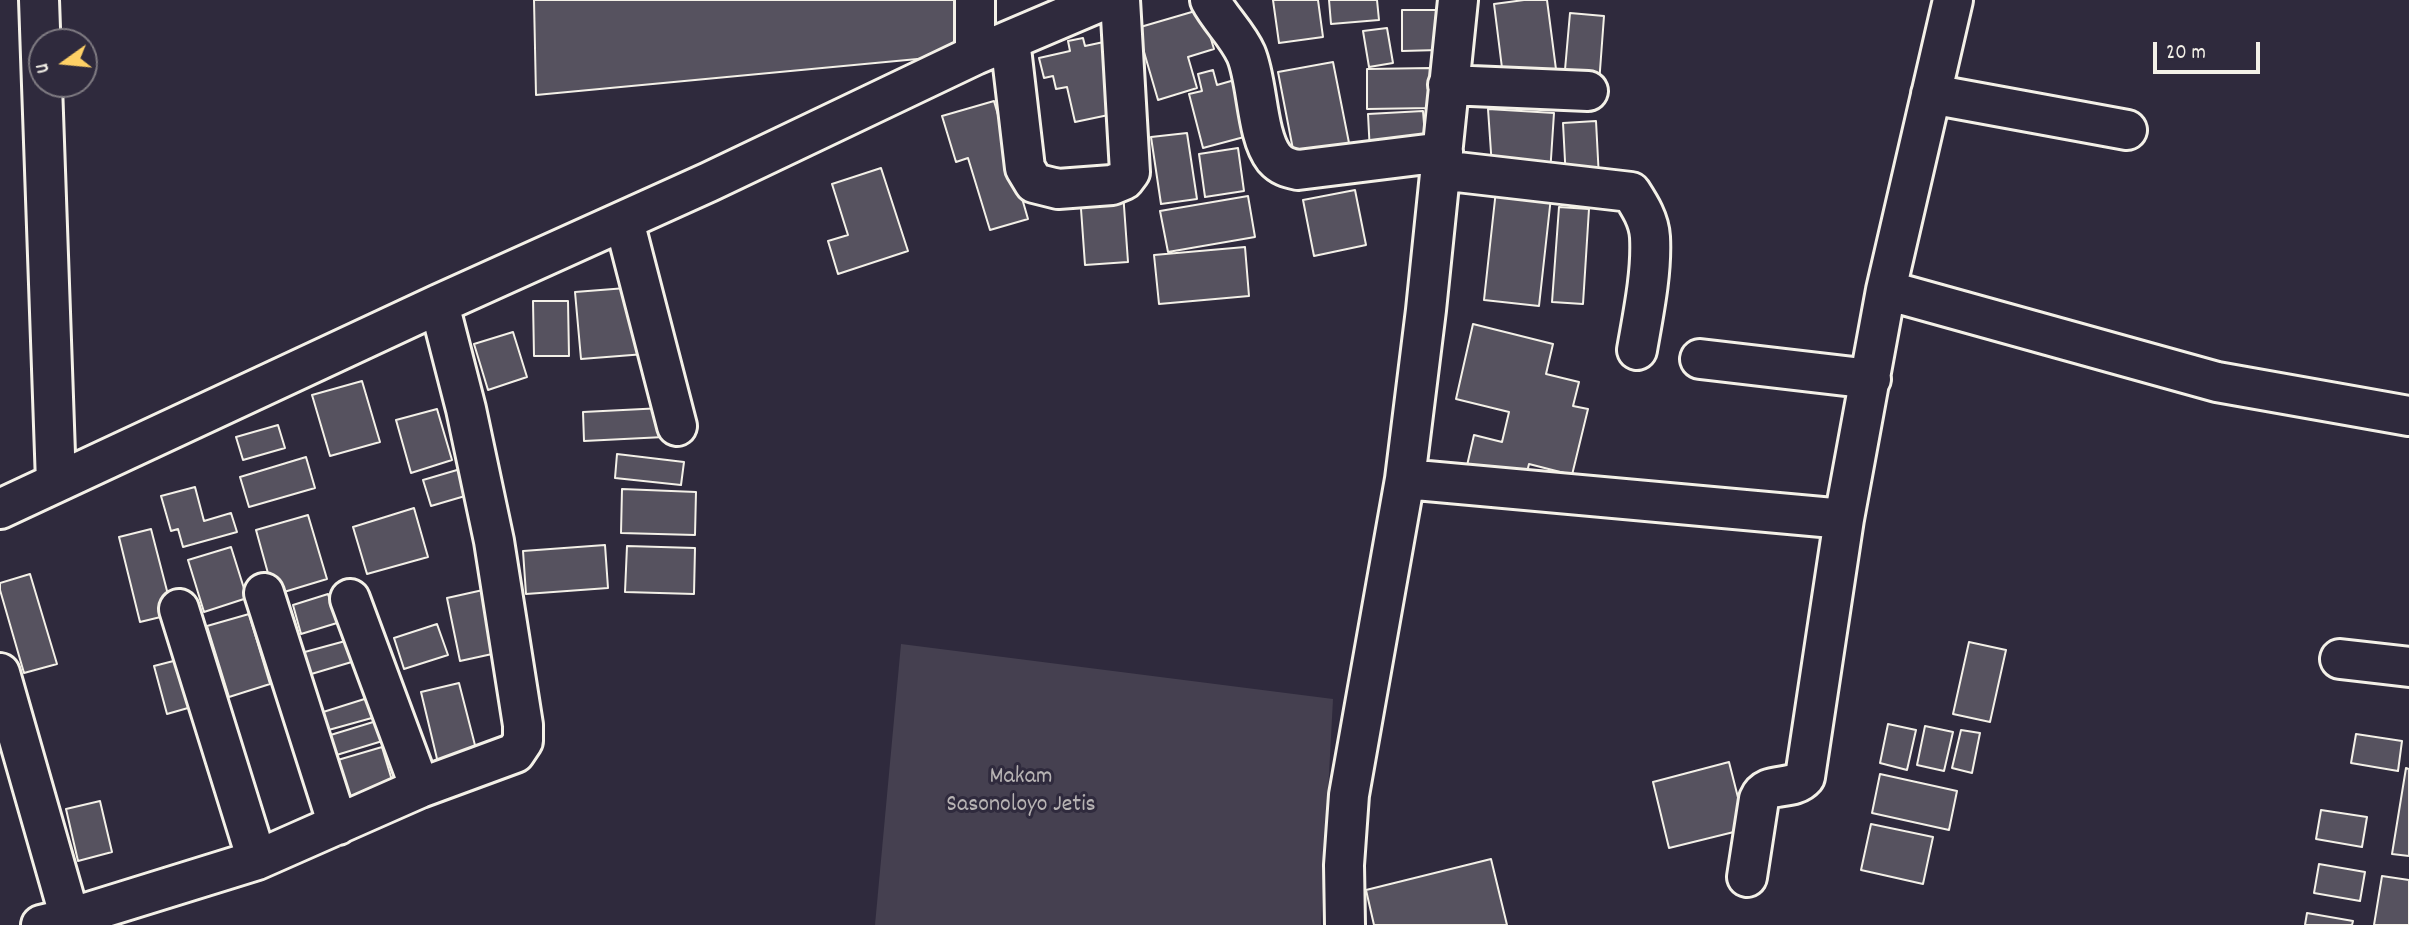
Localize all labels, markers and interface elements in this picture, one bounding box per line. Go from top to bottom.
north arrow [28,28,98,98]
scale bar [2157,28,2264,72]
text: 20 m [2166,39,2206,69]
text: U [30,60,58,76]
park label: Makam Sasonoloyo Jetis [946,765,1096,821]

